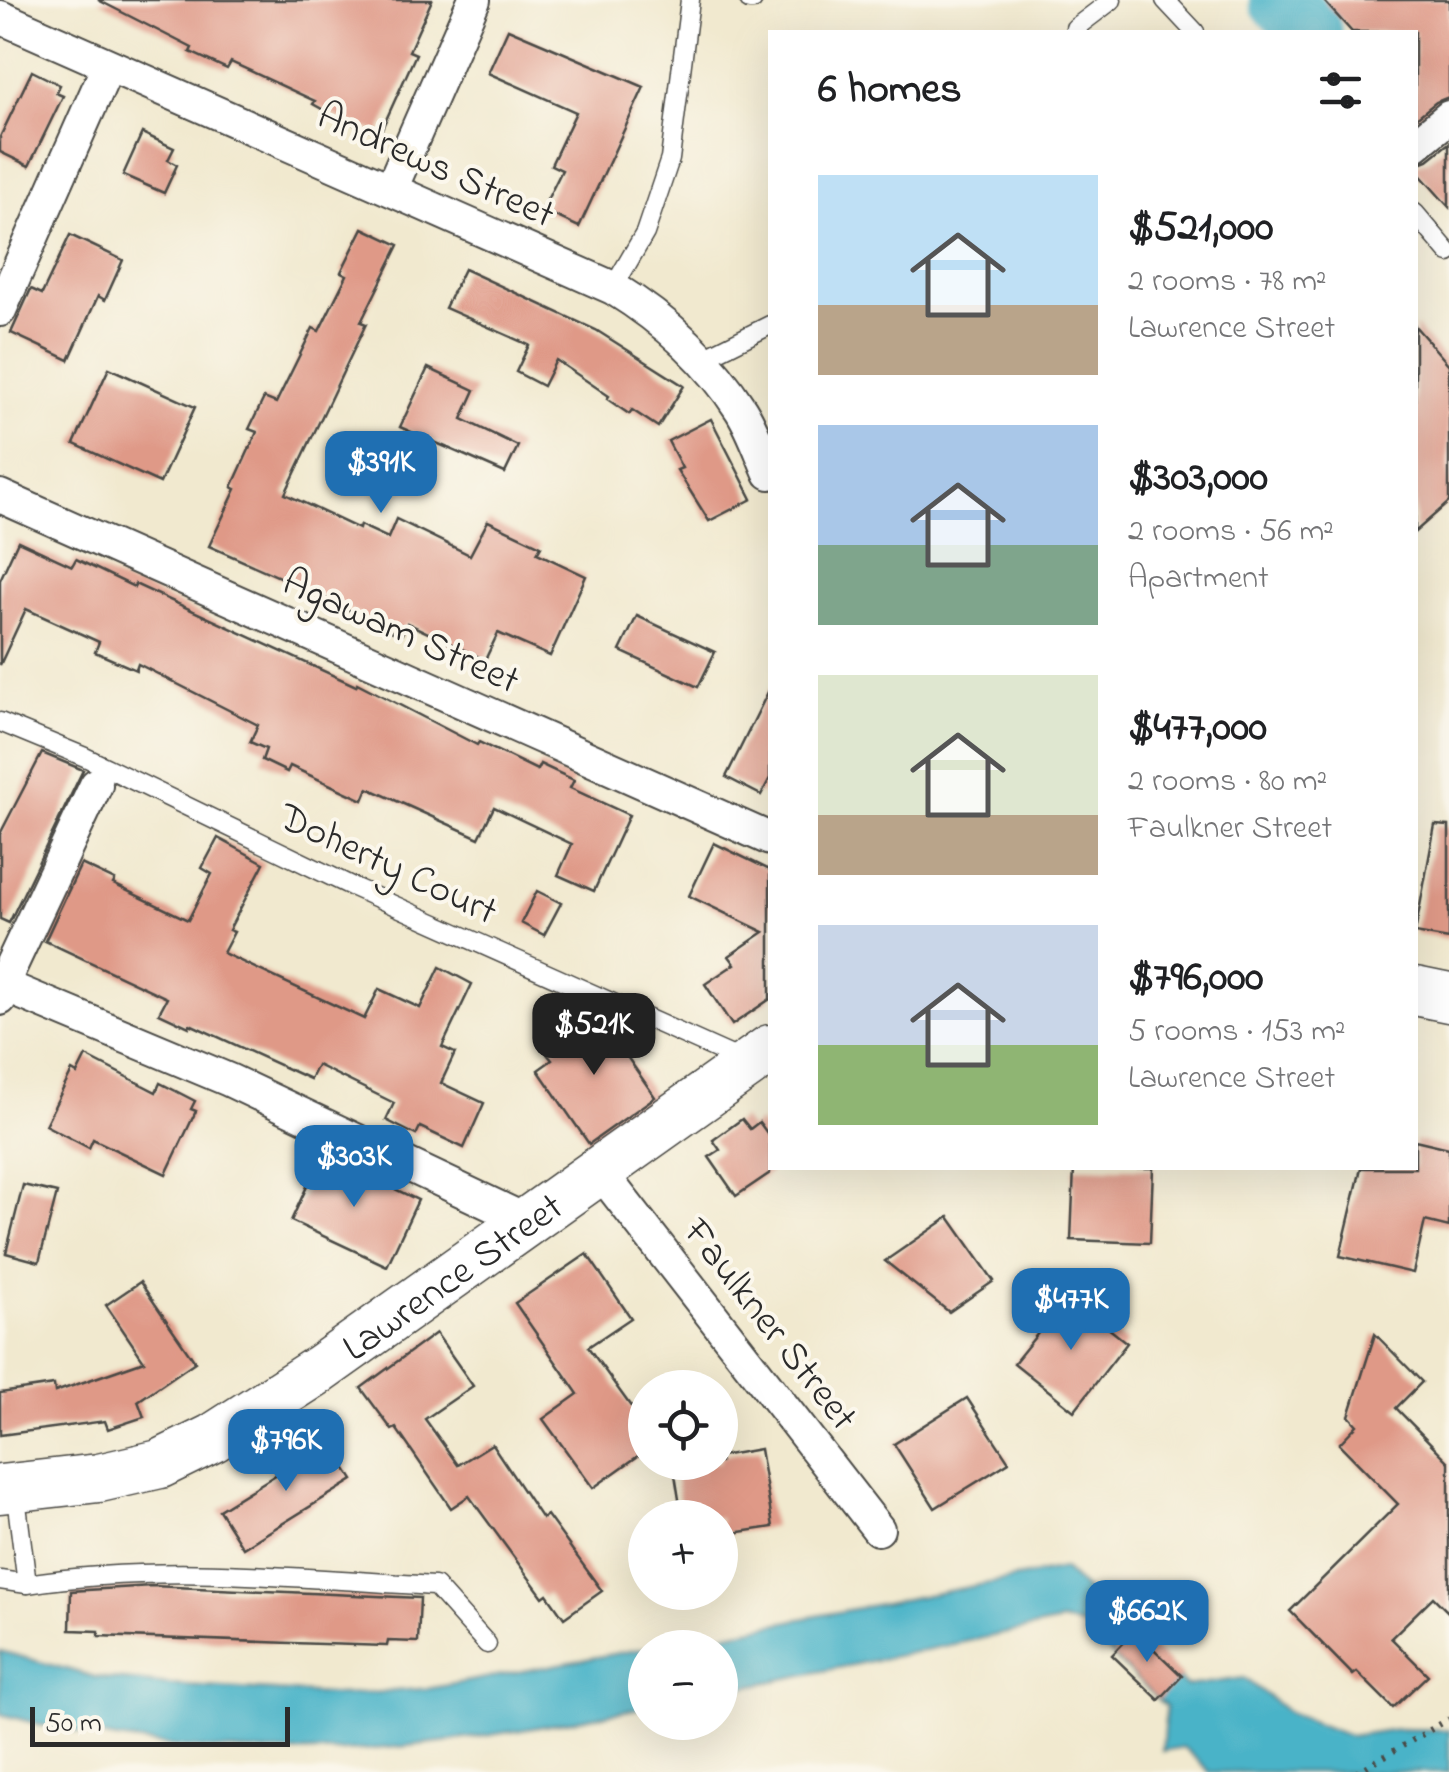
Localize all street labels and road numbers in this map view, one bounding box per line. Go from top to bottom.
street label: Andrews Street [307,88,563,246]
street label: Agawam Street [272,555,528,712]
street label: Doherty Court [267,789,506,943]
street label: Lawrence Street [331,1180,577,1378]
street label: Faulkner Street [666,1206,870,1445]

